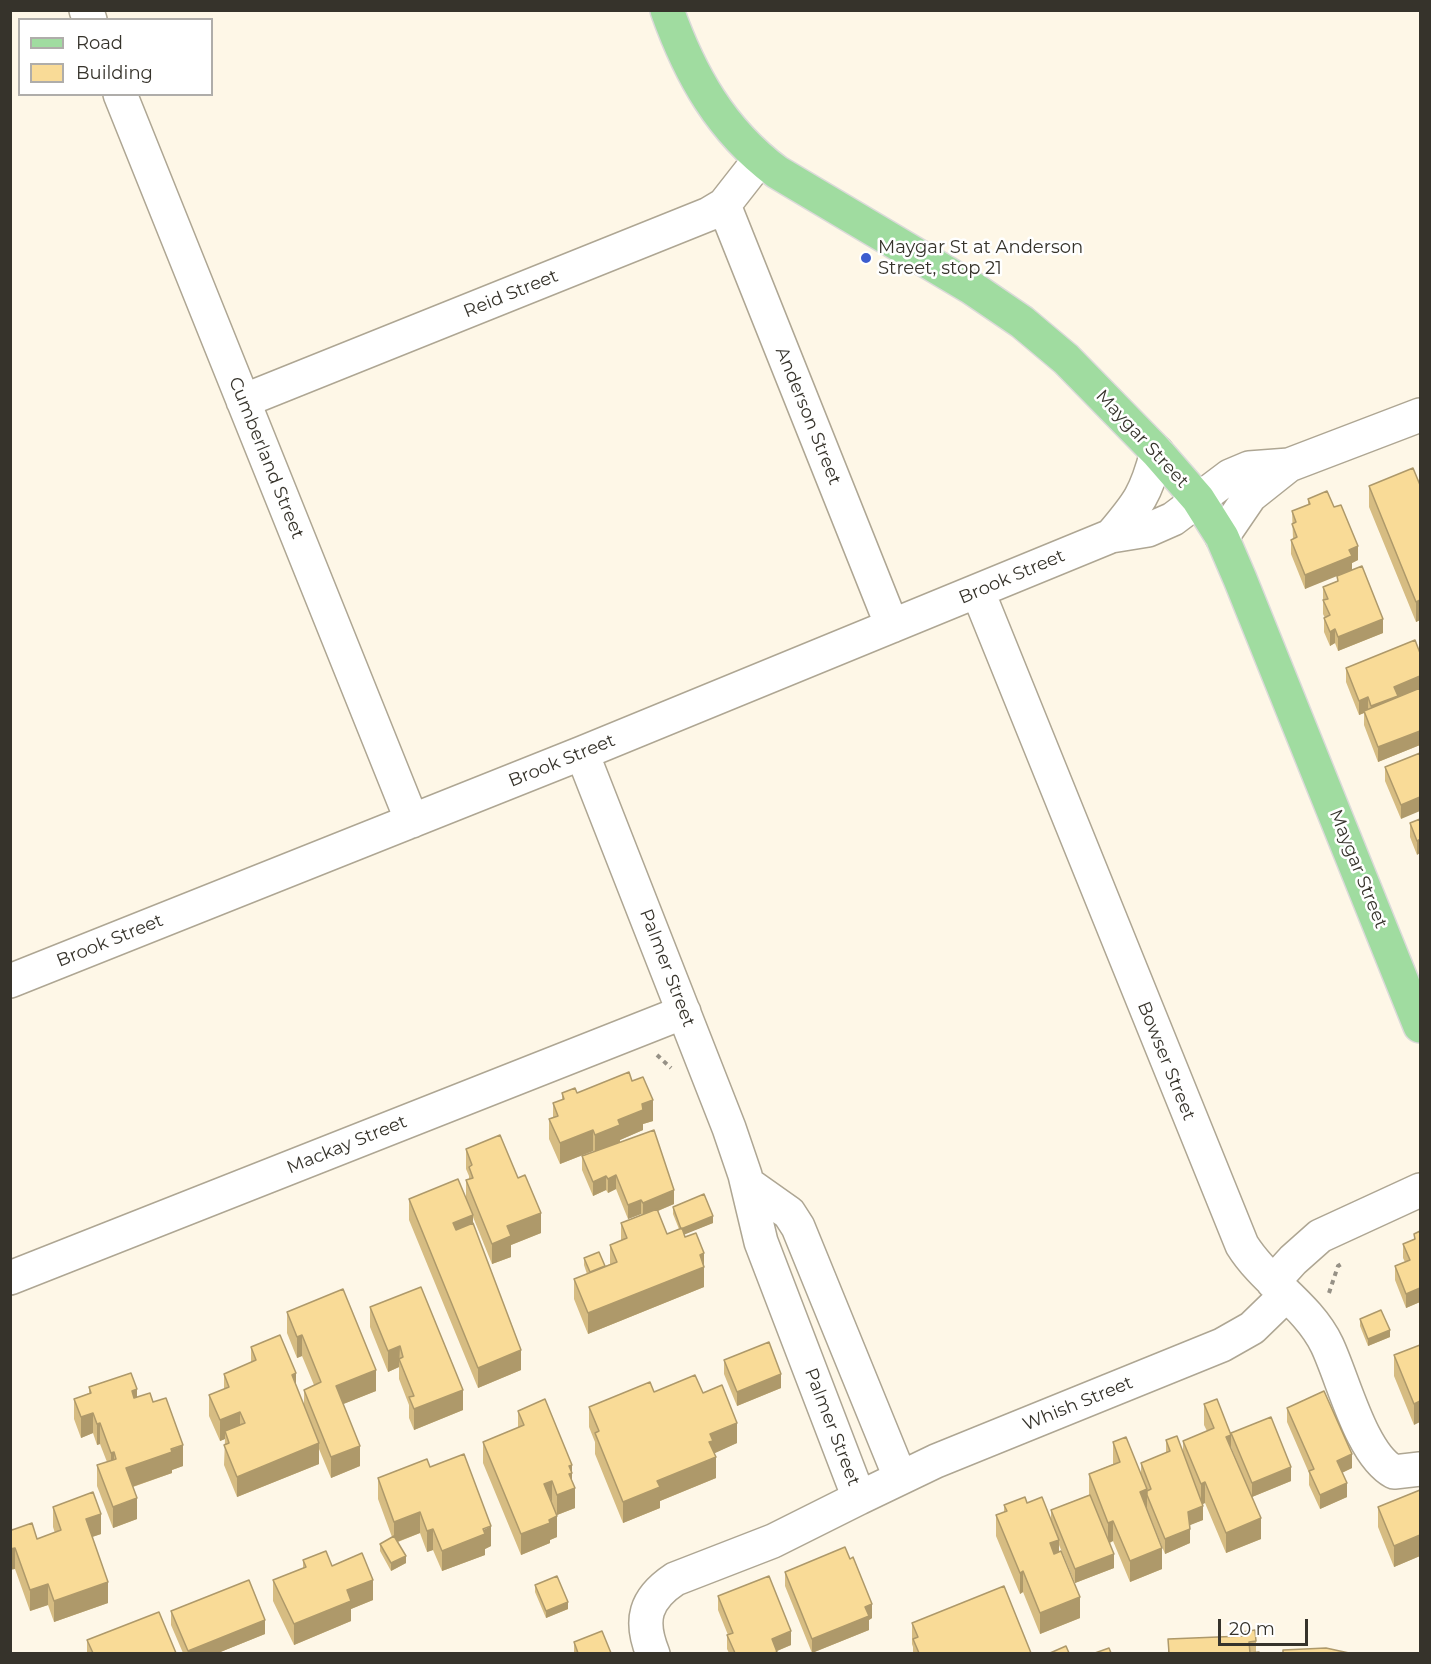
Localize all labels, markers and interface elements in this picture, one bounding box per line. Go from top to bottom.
legend [18,18,213,96]
text: Road [76,32,123,54]
text: Building [76,62,153,84]
place label: Maygar St at Anderson Street, stop 21 [878,237,1083,280]
marker: Maygar St at Anderson Street, stop 21 [859,251,873,265]
street label: Reid Street [461,265,561,323]
street label: Anderson Street [771,344,845,488]
street label: Cumberland Street [224,374,308,542]
street label: Maygar Street [1091,385,1193,493]
street label: Brook Street [956,545,1068,609]
street label: Brook Street [506,730,618,792]
street label: Maygar Street [1324,806,1392,932]
street label: Palmer Street [635,906,699,1030]
street label: Brook Street [54,910,166,972]
street label: Bowser Street [1132,998,1200,1124]
street label: Mackay Street [284,1111,410,1179]
street label: Palmer Street [800,1365,864,1489]
street label: Whish Street [1020,1372,1136,1436]
scale bar [1221,1607,1311,1645]
text: 20 m [1229,1618,1275,1640]

